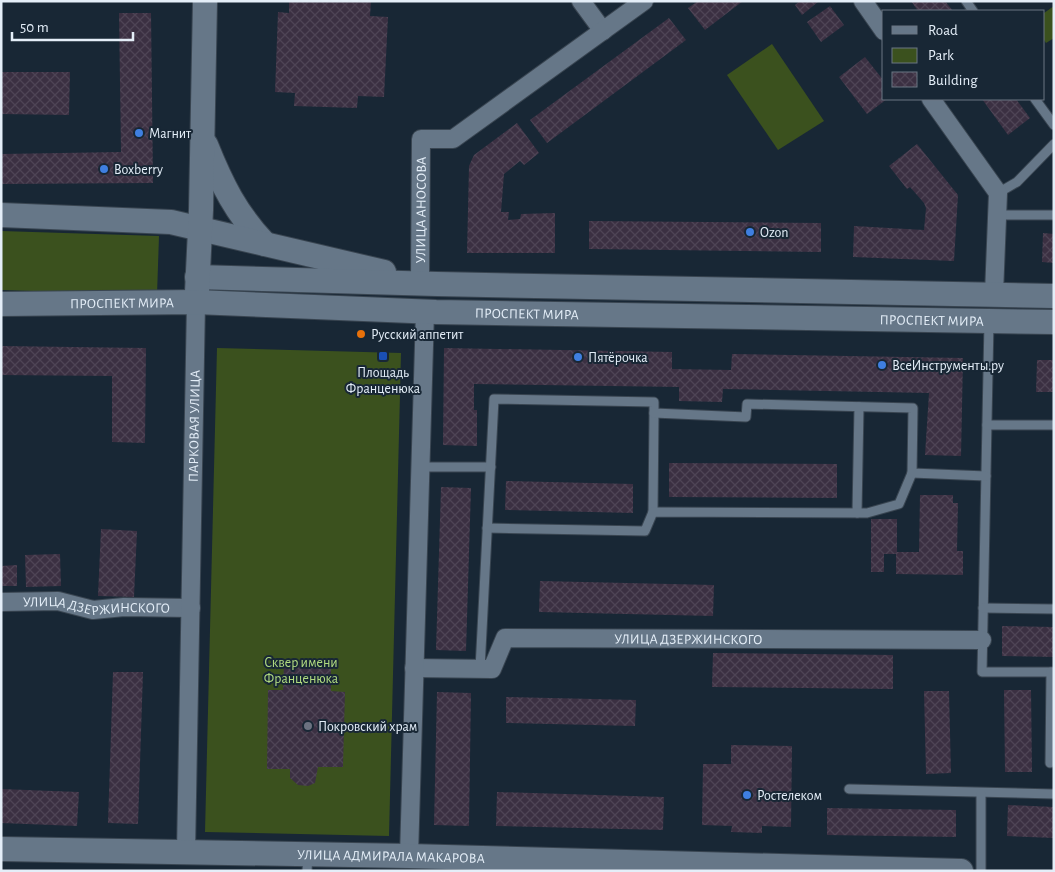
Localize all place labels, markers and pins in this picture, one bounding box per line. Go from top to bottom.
marker: Магнит [133,127,145,139]
place label: Магнит [149,127,192,141]
marker: Boxberry [98,163,110,175]
place label: Boxberry [114,163,163,177]
marker: Ozon [744,226,756,238]
place label: Ozon [760,226,788,240]
marker: Русский аппетит [355,328,367,340]
place label: Русский аппетит [371,328,464,342]
marker: Площадь Франценюка [377,350,389,362]
marker: Пятёрочка [572,351,584,363]
place label: Пятёрочка [588,351,648,365]
marker: ВсеИнструменты.ру [876,359,888,371]
place label: ВсеИнструменты.ру [892,359,1004,373]
place label: Площадь Франценюка [346,366,421,396]
marker: Покровский храм [302,720,314,732]
place label: Покровский храм [318,720,417,734]
marker: Ростелеком [741,789,753,801]
place label: Ростелеком [757,789,822,803]

